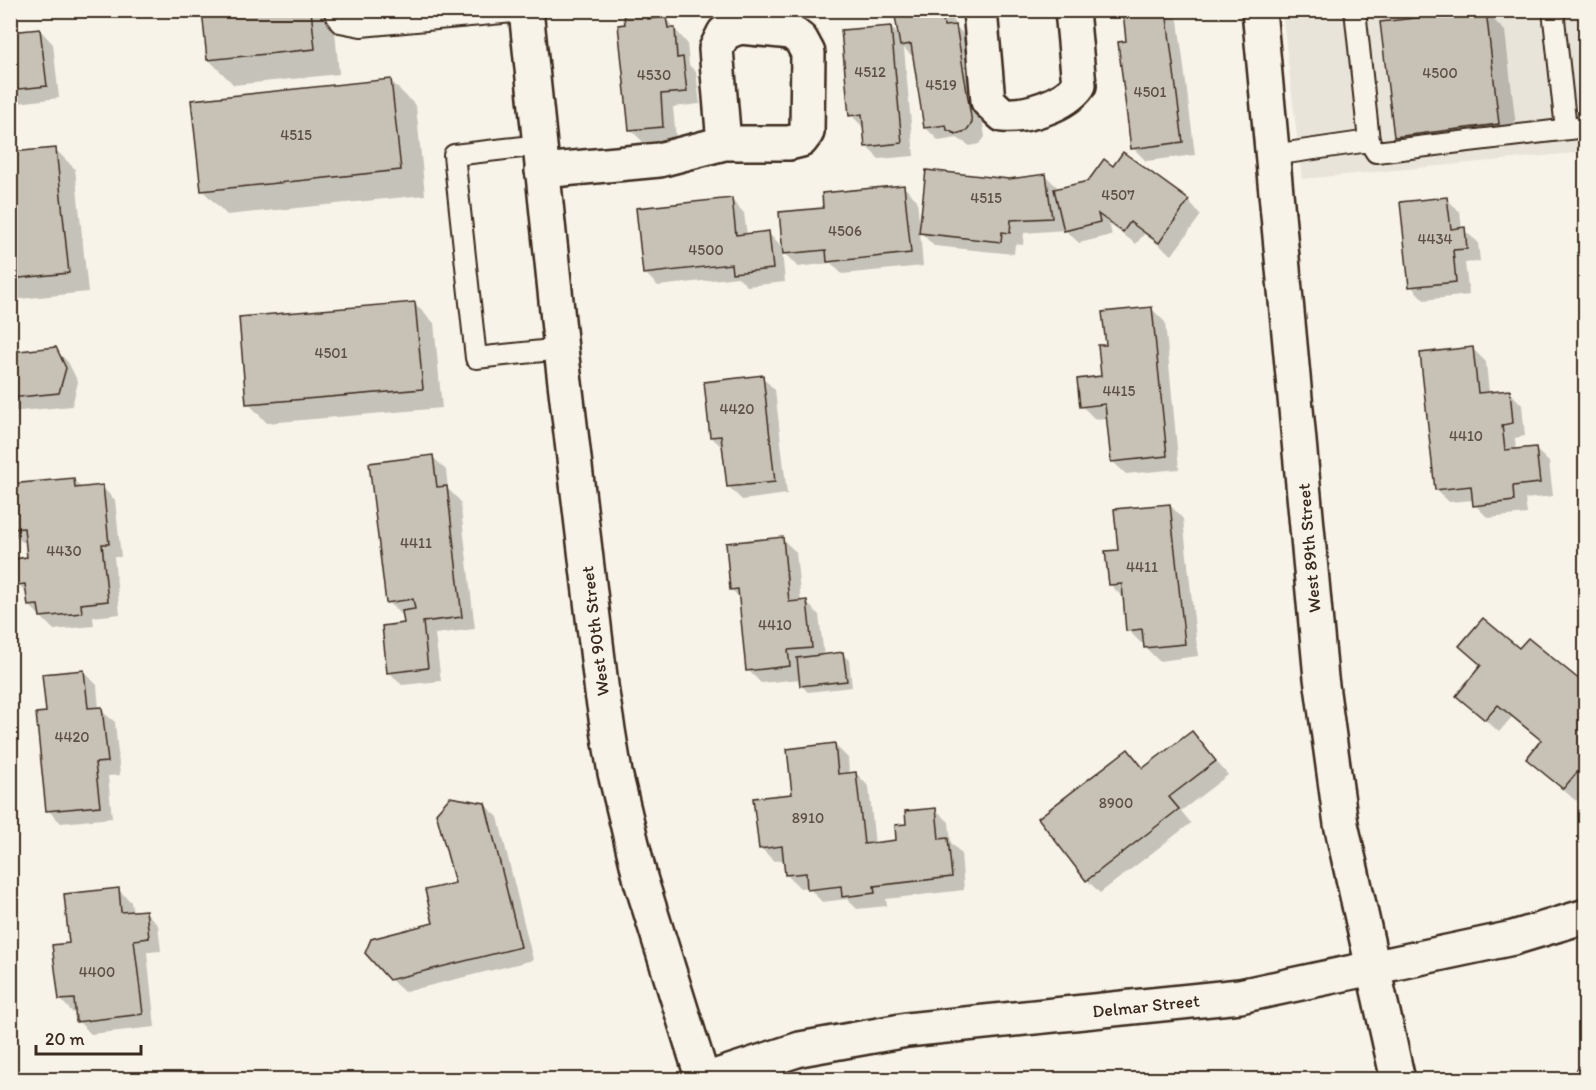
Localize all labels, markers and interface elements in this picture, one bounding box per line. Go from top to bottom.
house number: 4512 [854,63,886,81]
house number: 4500 [1422,64,1458,82]
house number: 4530 [637,66,671,84]
house number: 4519 [925,76,957,94]
house number: 4501 [1133,83,1167,101]
house number: 4515 [280,126,312,144]
house number: 4507 [1101,186,1135,204]
house number: 4515 [970,189,1002,207]
house number: 4506 [828,222,862,240]
house number: 4434 [1417,230,1453,248]
house number: 4500 [688,241,724,259]
house number: 4501 [314,344,348,362]
house number: 4415 [1103,382,1136,400]
house number: 4420 [719,400,755,418]
house number: 4410 [1449,427,1483,445]
street label: West 89th Street [1292,482,1326,614]
house number: 4411 [400,534,432,552]
house number: 4430 [46,542,82,560]
house number: 4411 [1126,558,1158,576]
street label: West 90th Street [576,564,614,697]
house number: 4410 [758,616,792,634]
house number: 4420 [54,728,90,746]
house number: 8900 [1099,794,1133,812]
house number: 8910 [792,809,824,827]
house number: 4400 [79,963,115,981]
street label: Delmar Street [1091,989,1201,1023]
scale bar [36,1018,141,1056]
text: 20 m [45,1028,85,1050]

